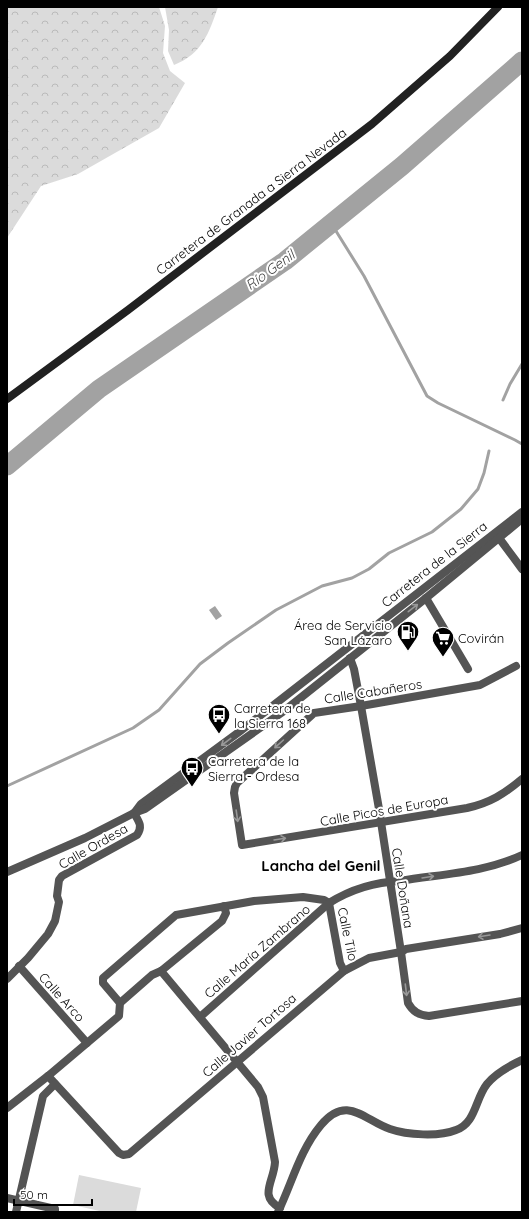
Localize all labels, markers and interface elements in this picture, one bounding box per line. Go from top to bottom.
street label: Carretera de Granada a Sierra Nevada [153,124,349,278]
water label: Río Genil [242,245,300,294]
street label: Carretera de la Sierra [378,518,490,610]
one-way arrow [408,604,419,612]
place label: Área de Servicio San Lázaro [294,617,392,648]
fuel station icon: Área de Servicio San Lázaro [395,619,421,652]
supermarket icon: Covirán [430,625,456,658]
place label: Covirán [458,630,504,646]
street label: Calle Cabañeros [323,675,423,707]
place label: Carretera de la Sierra 168 [234,700,311,731]
bus stop icon: Carretera de la Sierra 168 [206,702,232,735]
one-way arrow [221,738,232,746]
one-way arrow [274,740,284,749]
place label: Carretera de la Sierra - Ordesa [208,753,299,784]
bus stop icon: Carretera de la Sierra - Ordesa [179,755,205,788]
street label: Calle Picos de Europa [319,791,449,829]
one-way arrow [233,809,241,822]
street label: Calle Ordesa [56,820,130,872]
one-way arrow [273,835,286,843]
street label: Calle Doñana [389,847,417,929]
district label: Lancha del Genil [261,856,381,875]
one-way arrow [421,873,434,881]
street label: Calle María Zambrano [201,901,313,1001]
street label: Calle Tilo [335,906,362,962]
one-way arrow [478,933,491,941]
street label: Calle Arco [36,969,88,1025]
one-way arrow [402,983,410,996]
street label: Calle Javier Tortosa [199,990,299,1080]
scale bar [14,1181,92,1207]
text: 50 m [20,1187,48,1202]

